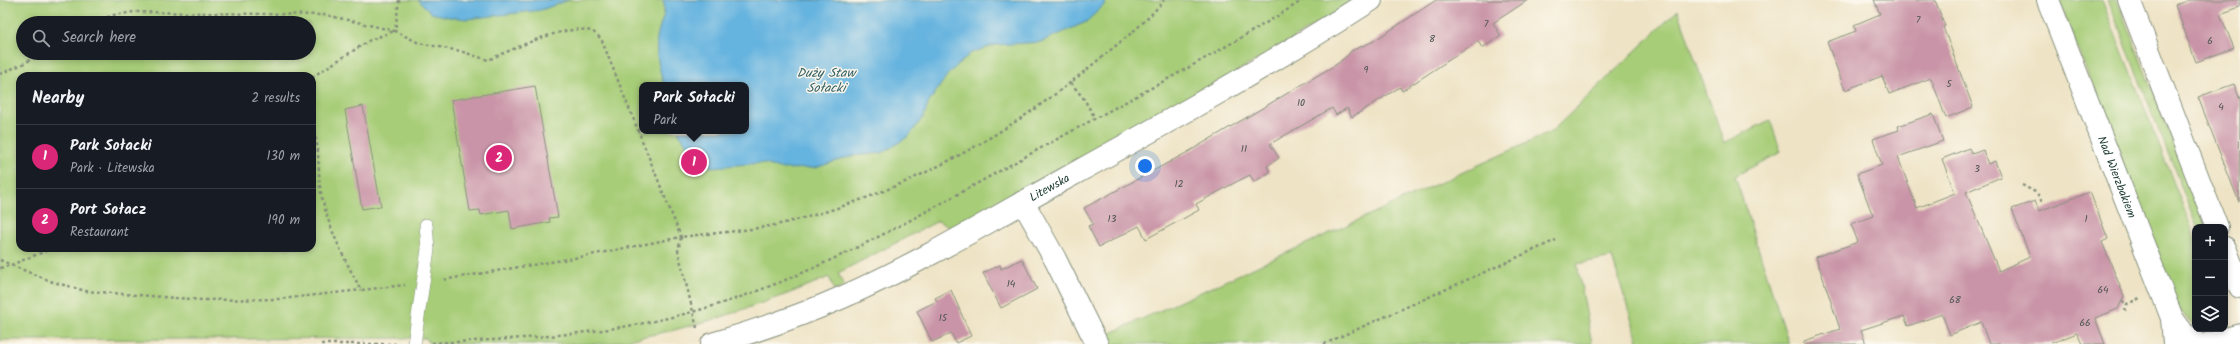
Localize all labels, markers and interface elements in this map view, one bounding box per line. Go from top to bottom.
house number: 7 [1916,12,1921,28]
search box [16,16,316,60]
house number: 7 [1484,16,1489,32]
text: Search here [62,26,136,50]
icon: search [30,27,52,49]
house number: 8 [1429,31,1436,47]
house number: 6 [2207,33,2213,49]
house number: 9 [1364,62,1369,78]
water label: Duży Staw Sołacki [797,63,857,99]
house number: 5 [1946,76,1952,92]
popup [639,82,749,134]
text: Nearby [32,85,84,112]
text: Park Sołacki [653,86,735,110]
text: 2 results [252,88,300,109]
house number: 10 [1297,95,1305,111]
house number: 4 [2218,99,2224,115]
text: Park [653,110,677,131]
street label: Nad Wierzbakiem [2092,133,2142,221]
text: Park Sołacki [70,134,152,158]
house number: 11 [1241,141,1247,157]
pin: 2 [486,143,512,173]
text: 1 [43,146,47,167]
text: 130 m [266,146,300,167]
pin: 1 [681,147,707,177]
your location [1135,156,1155,176]
text: Park · Litewska [70,158,155,179]
house number: 3 [1974,161,1980,177]
street label: Litewska [1026,168,1074,207]
house number: 12 [1175,176,1184,192]
text: Port Sołacz [70,198,146,222]
text: 2 [41,210,49,231]
text: 190 m [268,210,300,231]
house number: 13 [1108,211,1117,227]
house number: 1 [2084,211,2088,227]
text: Restaurant [70,222,129,243]
map controls [2192,224,2228,332]
button: + [2192,224,2228,260]
button: − [2192,260,2228,296]
house number: 14 [1007,276,1016,292]
house number: 64 [2097,282,2109,298]
house number: 68 [1949,292,1962,308]
button: layers [2192,296,2228,332]
house number: 15 [939,310,948,326]
house number: 66 [2079,315,2091,331]

